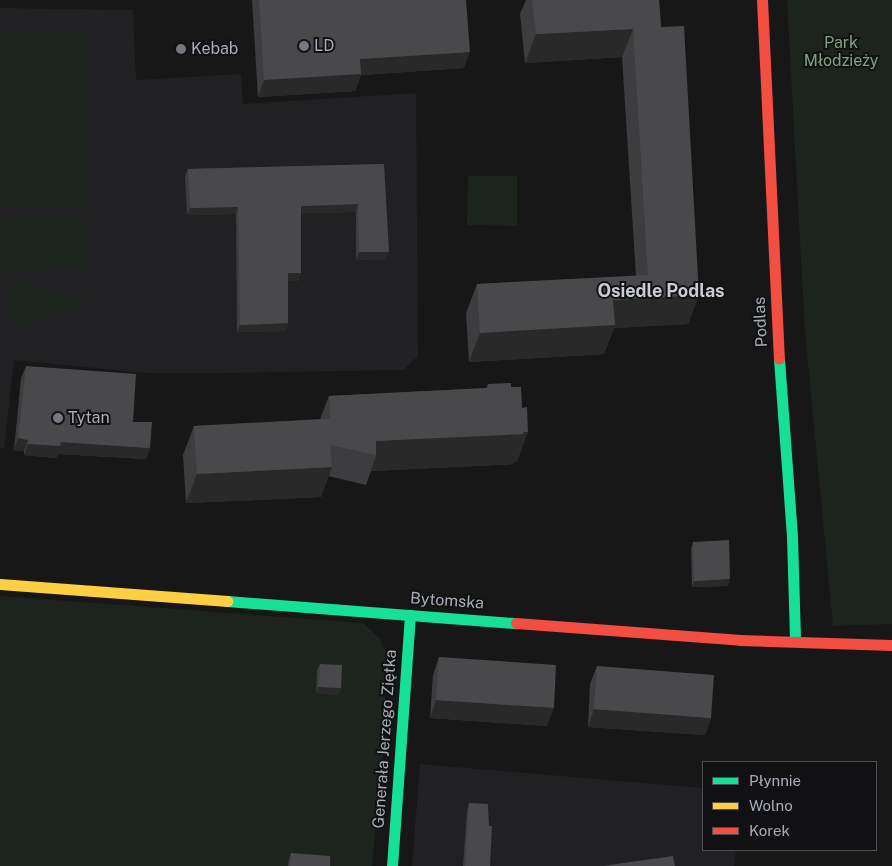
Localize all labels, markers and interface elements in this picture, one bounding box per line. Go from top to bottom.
park label: Park Młodzieży [804,33,878,71]
place label: LD [314,36,334,56]
place label: Kebab [191,39,238,59]
marker: LD [298,40,310,52]
marker: Kebab [175,43,187,55]
district label: Osiedle Podlas [597,280,725,302]
street label: Podlas [750,296,772,348]
place label: Tytan [68,408,110,428]
marker: Tytan [52,412,64,424]
street label: Bytomska [410,589,484,613]
street label: Generała Jerzego Ziętka [369,649,401,829]
legend [702,761,877,851]
text: Płynnie [749,772,801,789]
text: Wolno [749,797,793,814]
text: Korek [749,822,790,839]

